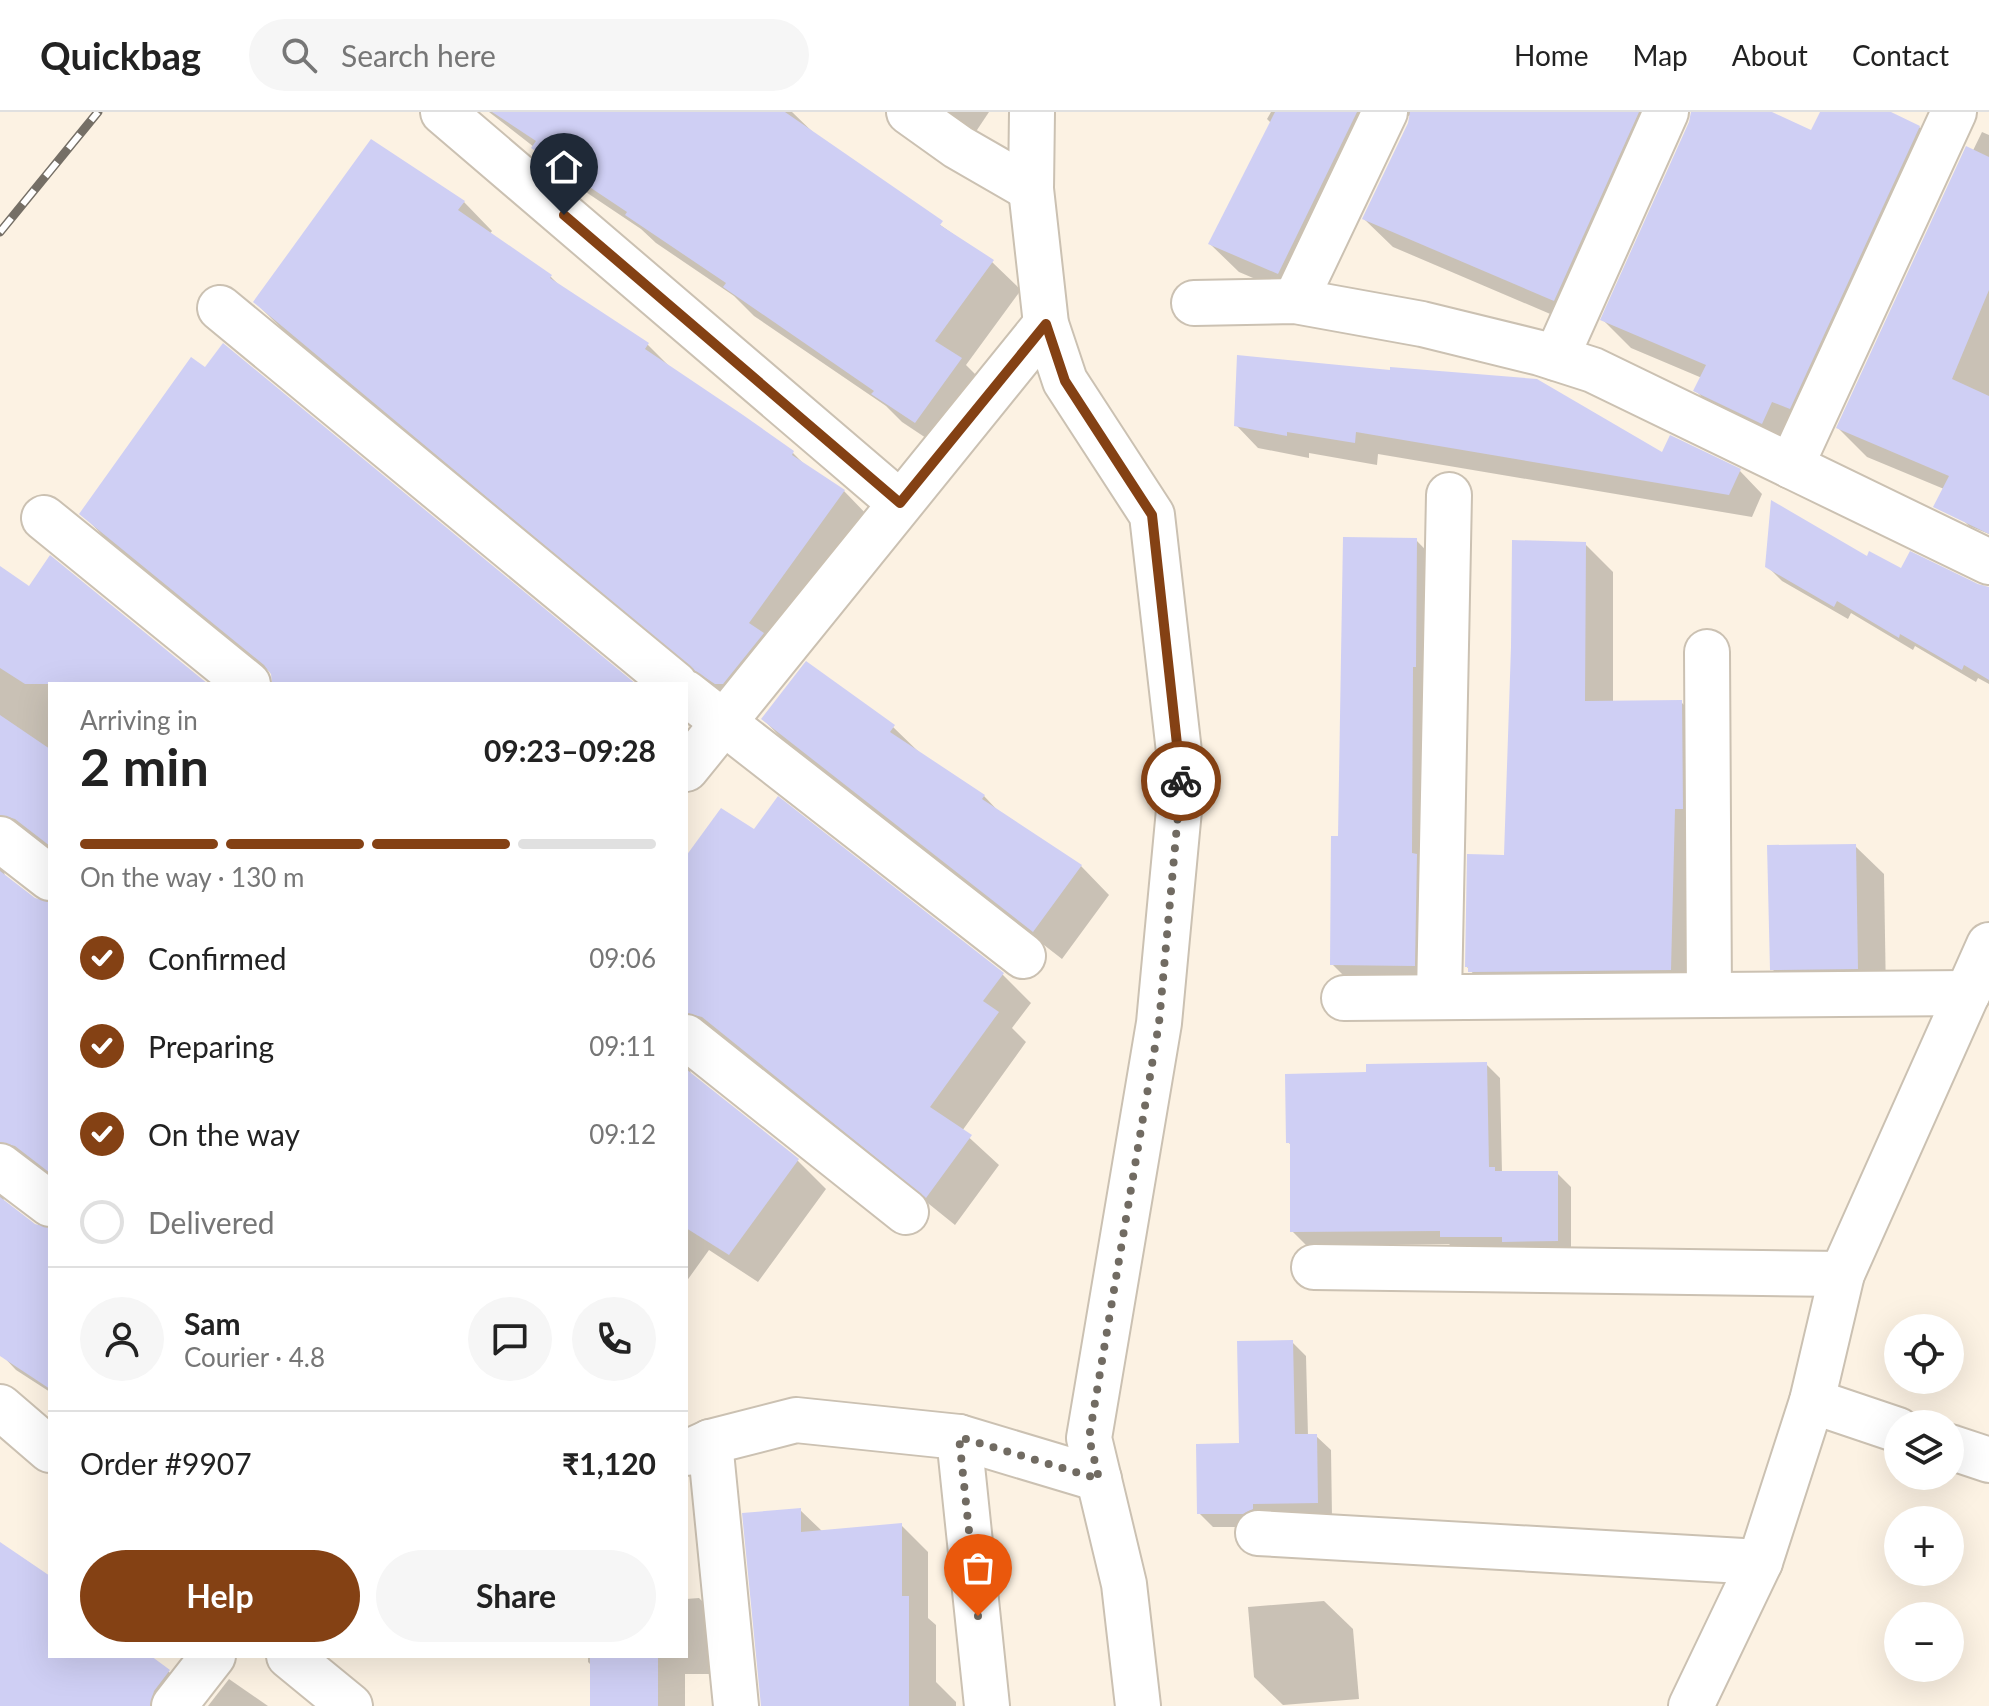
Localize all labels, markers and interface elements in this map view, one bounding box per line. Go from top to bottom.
search box [249,19,809,91]
text: Quickbag [40,32,201,78]
icon: search [277,33,321,77]
text: Search here [341,37,496,73]
text: Home [1514,38,1589,72]
text: Map [1633,38,1688,72]
text: About [1732,38,1808,72]
text: Contact [1852,38,1949,72]
pin [530,133,598,215]
icon: home [542,145,586,189]
text: Arriving in [80,704,198,736]
text: 09:23–09:28 [484,732,656,768]
text: 2 min [80,735,209,797]
courier [1141,741,1221,821]
icon: bike [1159,759,1203,803]
text: On the way · 130 m [80,861,304,893]
icon: check [80,936,124,980]
text: Confirmed [148,940,287,976]
text: 09:06 [589,942,656,974]
icon: check [80,1024,124,1068]
text: Preparing [148,1028,274,1064]
text: 09:11 [589,1030,656,1062]
icon: check [80,1112,124,1156]
text: On the way [148,1116,300,1152]
text: 09:12 [589,1118,656,1150]
text: Delivered [148,1204,275,1240]
button: person [80,1297,164,1381]
button: chat [468,1297,552,1381]
button: phone [572,1297,656,1381]
text: Sam [184,1305,241,1341]
map controls [1884,1314,1964,1682]
button: locate [1884,1314,1964,1394]
text: Courier · 4.8 [184,1341,325,1373]
button: layers [1884,1410,1964,1490]
text: Order #9907 [80,1445,252,1481]
text: ₹1,120 [562,1445,656,1481]
button: + [1884,1506,1964,1586]
pin [944,1534,1012,1616]
icon: bag [956,1546,1000,1590]
button: Help [80,1550,360,1642]
button: Share [376,1550,656,1642]
button: − [1884,1602,1964,1682]

